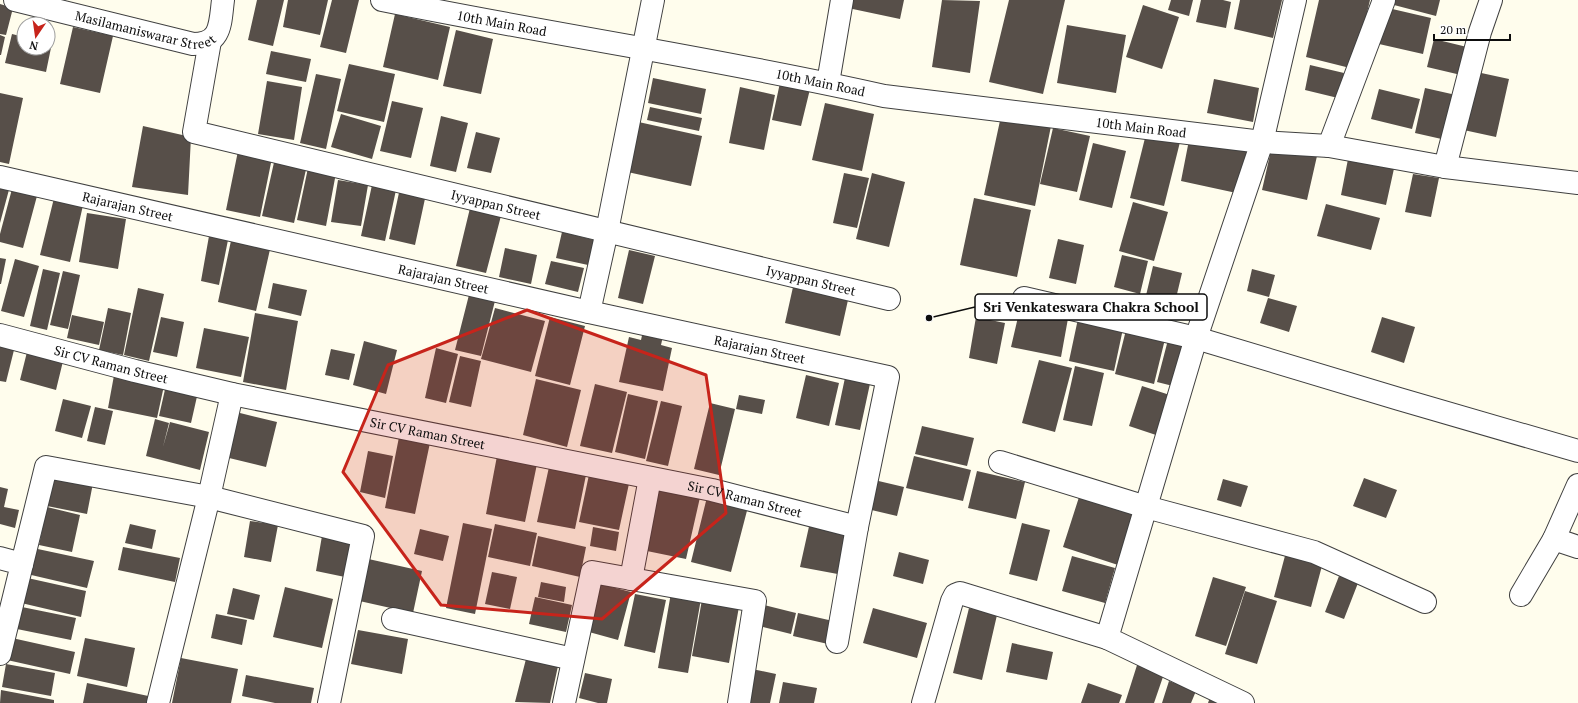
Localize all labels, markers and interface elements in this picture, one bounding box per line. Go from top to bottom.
street label: Masilamaniswarar Street [73,6,220,53]
street label: 10th Main Road [455,6,548,40]
north arrow [16,16,56,56]
scale bar [1434,16,1510,42]
text: 20 m [1440,22,1467,37]
text: N [27,38,39,54]
street label: 10th Main Road [774,64,867,100]
street label: 10th Main Road [1095,113,1187,142]
street label: Iyyappan Street [449,185,543,224]
street label: Rajarajan Street [80,187,175,225]
street label: Rajarajan Street [396,260,491,298]
street label: Iyyappan Street [764,261,858,300]
callout: Sri Venkateswara Chakra School [975,294,1207,320]
text: Sri Venkateswara Chakra School [983,297,1199,316]
street label: Rajarajan Street [713,330,807,368]
street label: Sir CV Raman Street [52,341,170,388]
street label: Sir CV Raman Street [369,413,487,453]
street label: Sir CV Raman Street [686,476,804,522]

